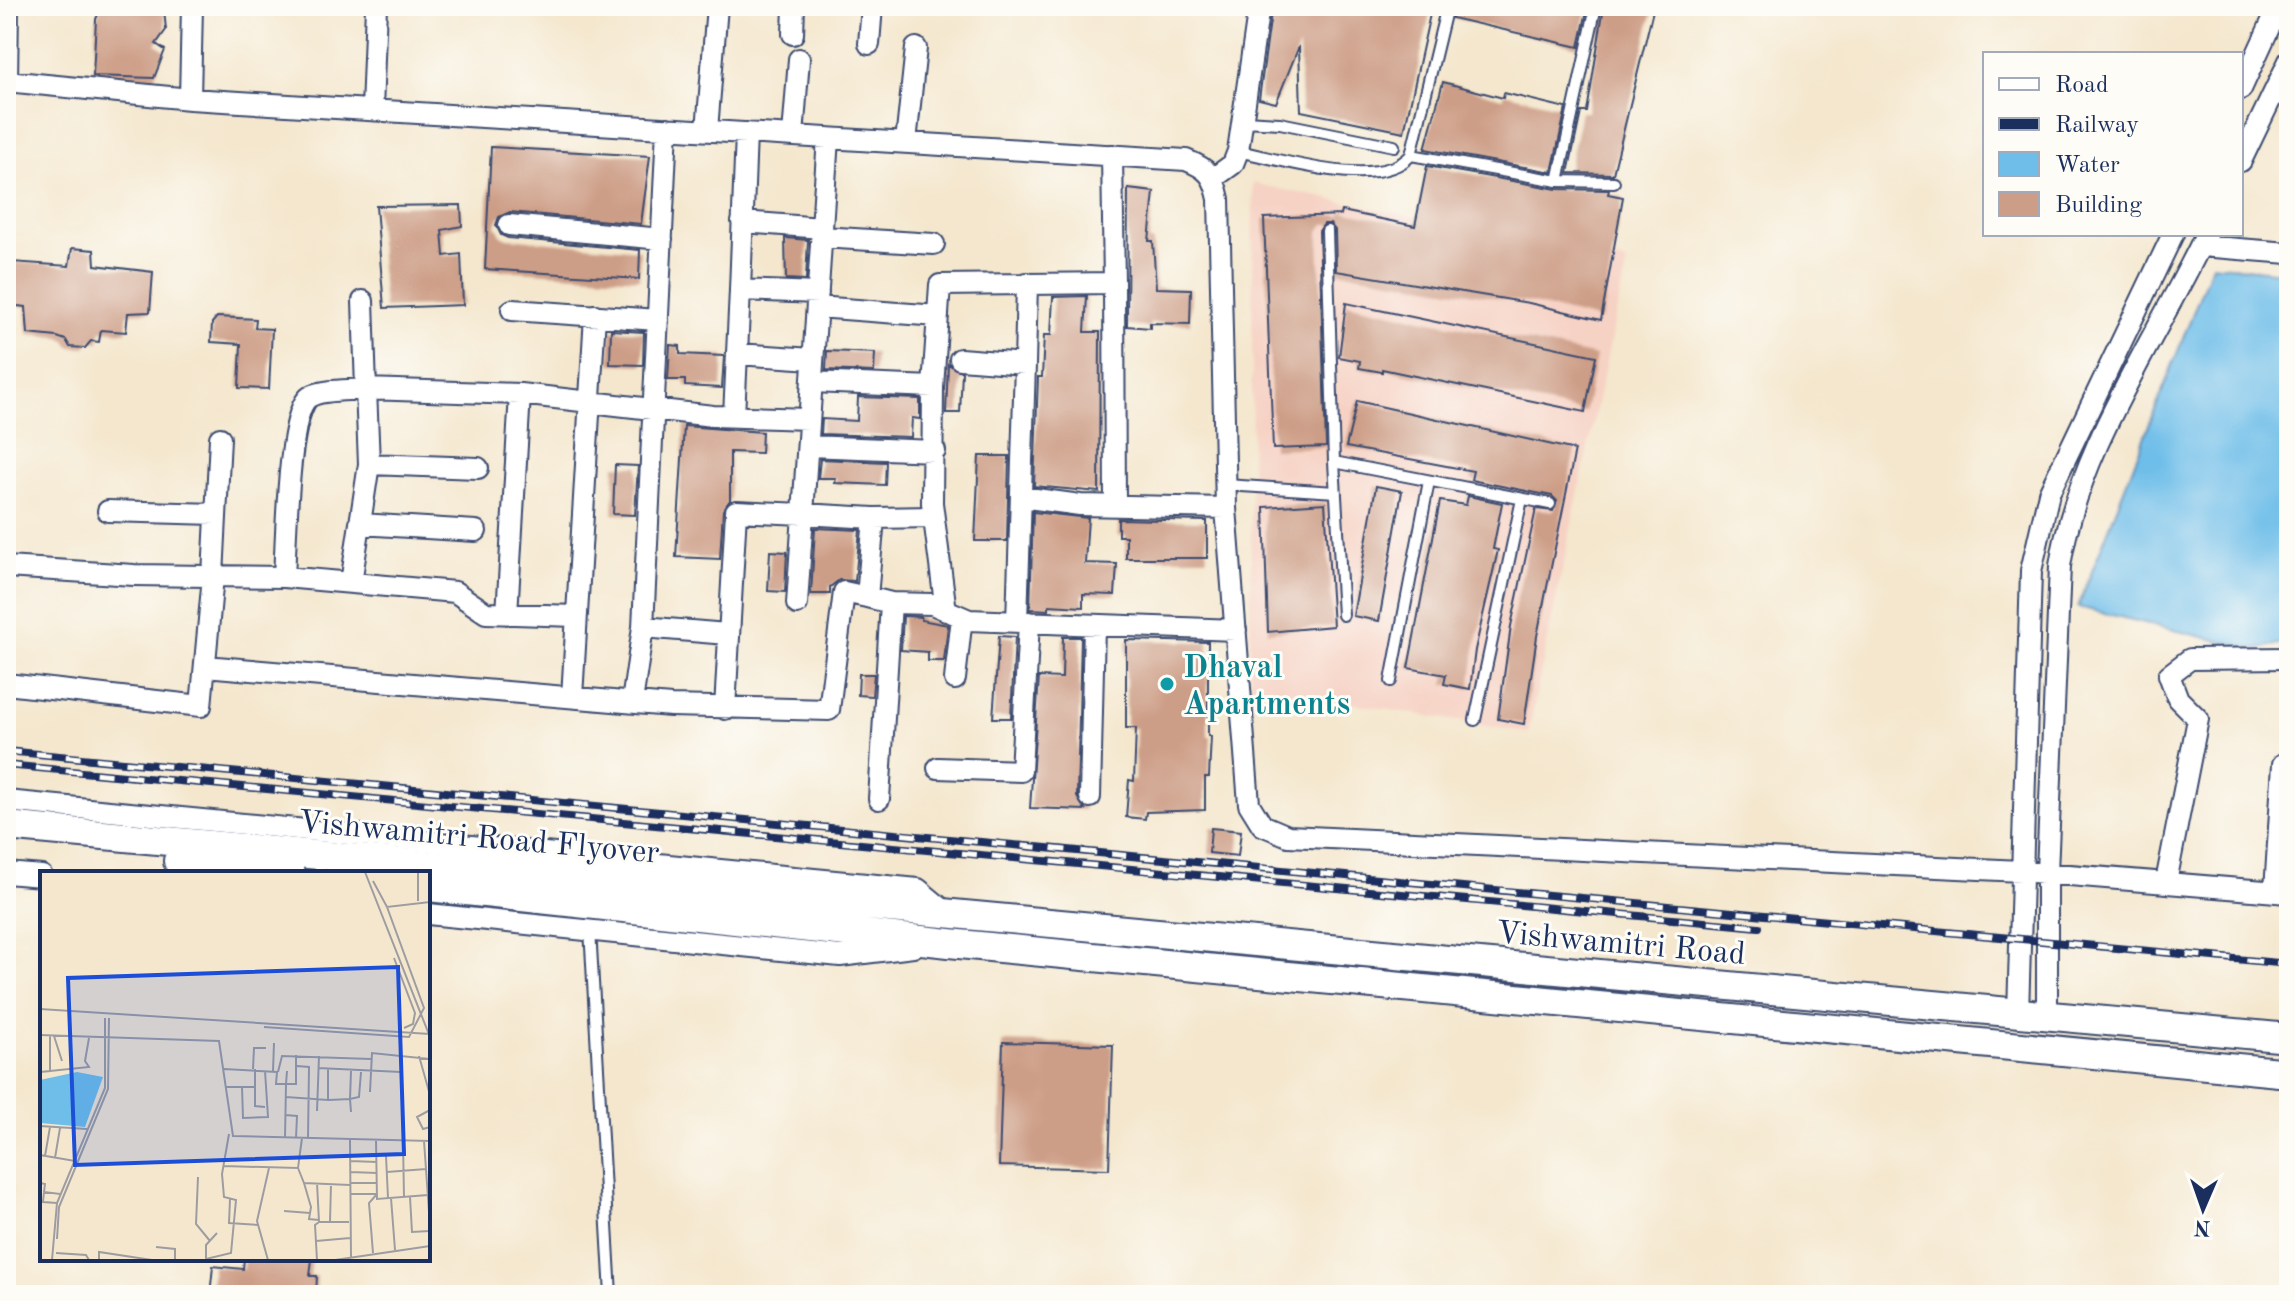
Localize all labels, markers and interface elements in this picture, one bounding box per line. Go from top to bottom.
legend [1983,52,2243,236]
text: Road [2055,74,2108,98]
text: Railway [2055,114,2139,138]
text: Water [2055,154,2120,178]
text: Building [2055,194,2142,218]
place label: Dhaval Apartments [1183,653,1350,722]
marker: Dhaval Apartments [1158,675,1176,693]
street label: Vishwamitri Road Flyover [297,807,661,871]
inset map [40,871,430,1261]
street label: Vishwamitri Road [1495,918,1747,972]
north arrow [2163,1169,2243,1249]
text: N [2193,1216,2211,1238]

